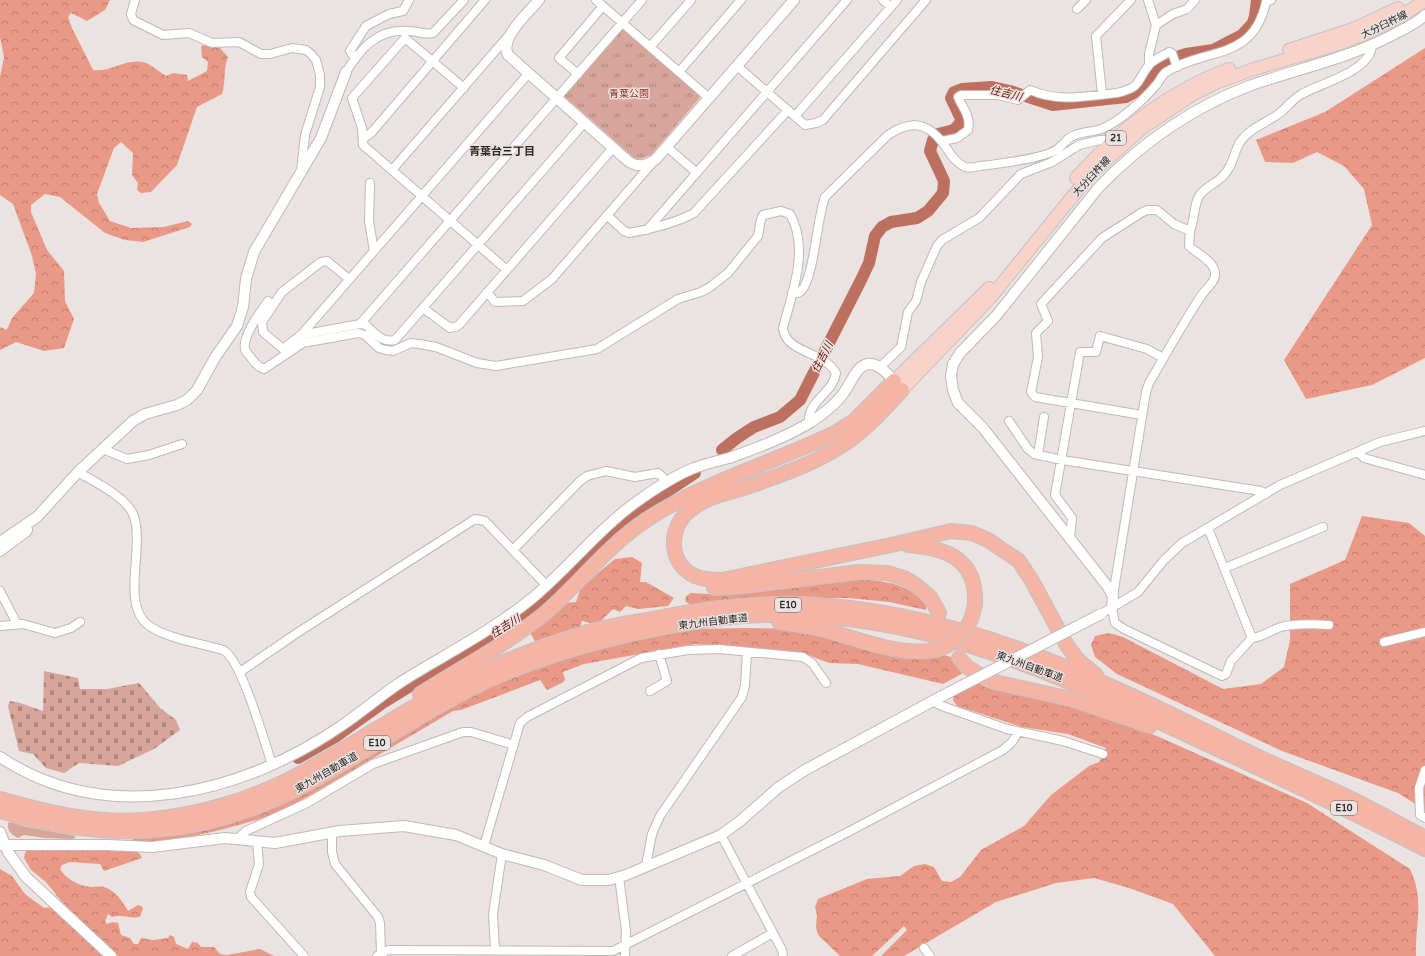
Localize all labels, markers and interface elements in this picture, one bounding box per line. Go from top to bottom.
street label: 大分臼杵線 [1359,9,1410,41]
water label: 住吉川 [988,83,1024,104]
park label: 青葉公園 [609,88,649,100]
road number: 21 [1106,131,1126,145]
district label: 青葉台三丁目 [469,145,535,158]
street label: 大分臼杵線 [1070,154,1113,199]
water label: 住吉川 [809,339,836,375]
road number: E10 [775,598,801,612]
water label: 住吉川 [488,612,524,641]
street label: 東九州自動車道 [678,612,749,632]
street label: 東九州自動車道 [995,649,1065,685]
road number: E10 [364,736,390,750]
street label: 東九州自動車道 [293,750,360,796]
road number: E10 [1331,801,1357,815]

